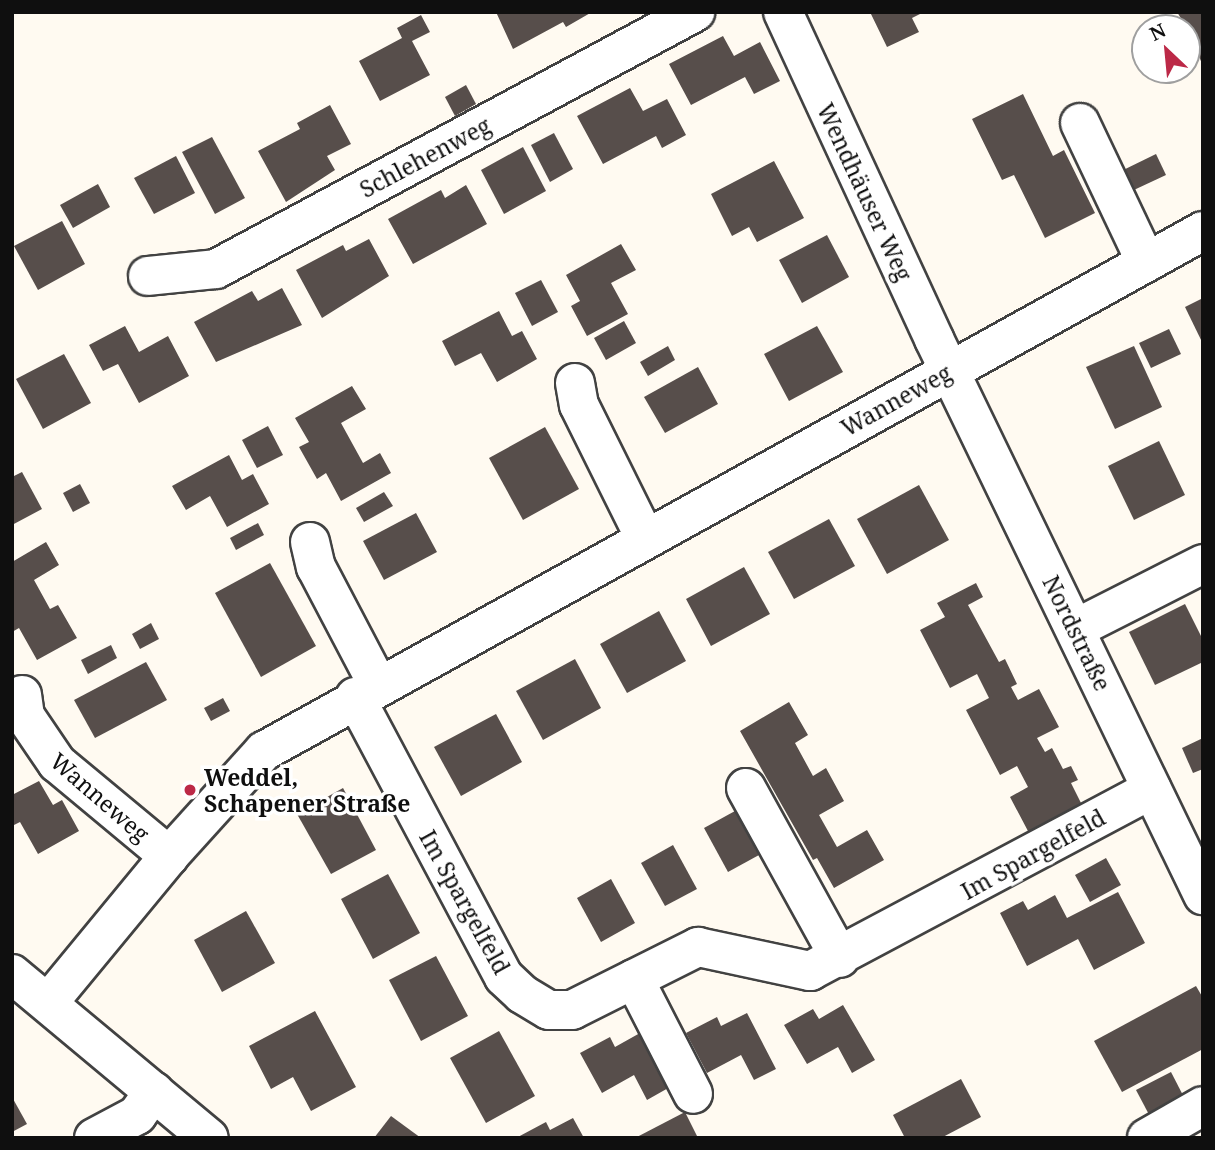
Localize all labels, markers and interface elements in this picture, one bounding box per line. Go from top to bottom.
north arrow [1131,14,1201,84]
text: N [1145,17,1170,47]
street label: Wendhäuser Weg [812,99,918,285]
street label: Schlehenweg [355,111,495,203]
street label: Wanneweg [836,358,956,442]
street label: Nordstraße [1037,571,1117,695]
street label: Wanneweg [45,747,155,847]
place label: Weddel, Schapener Straße [204,763,410,817]
marker: Weddel, Schapener Straße [182,782,198,798]
street label: Im Spargelfeld [956,803,1110,905]
street label: Im Spargelfeld [414,825,516,979]

